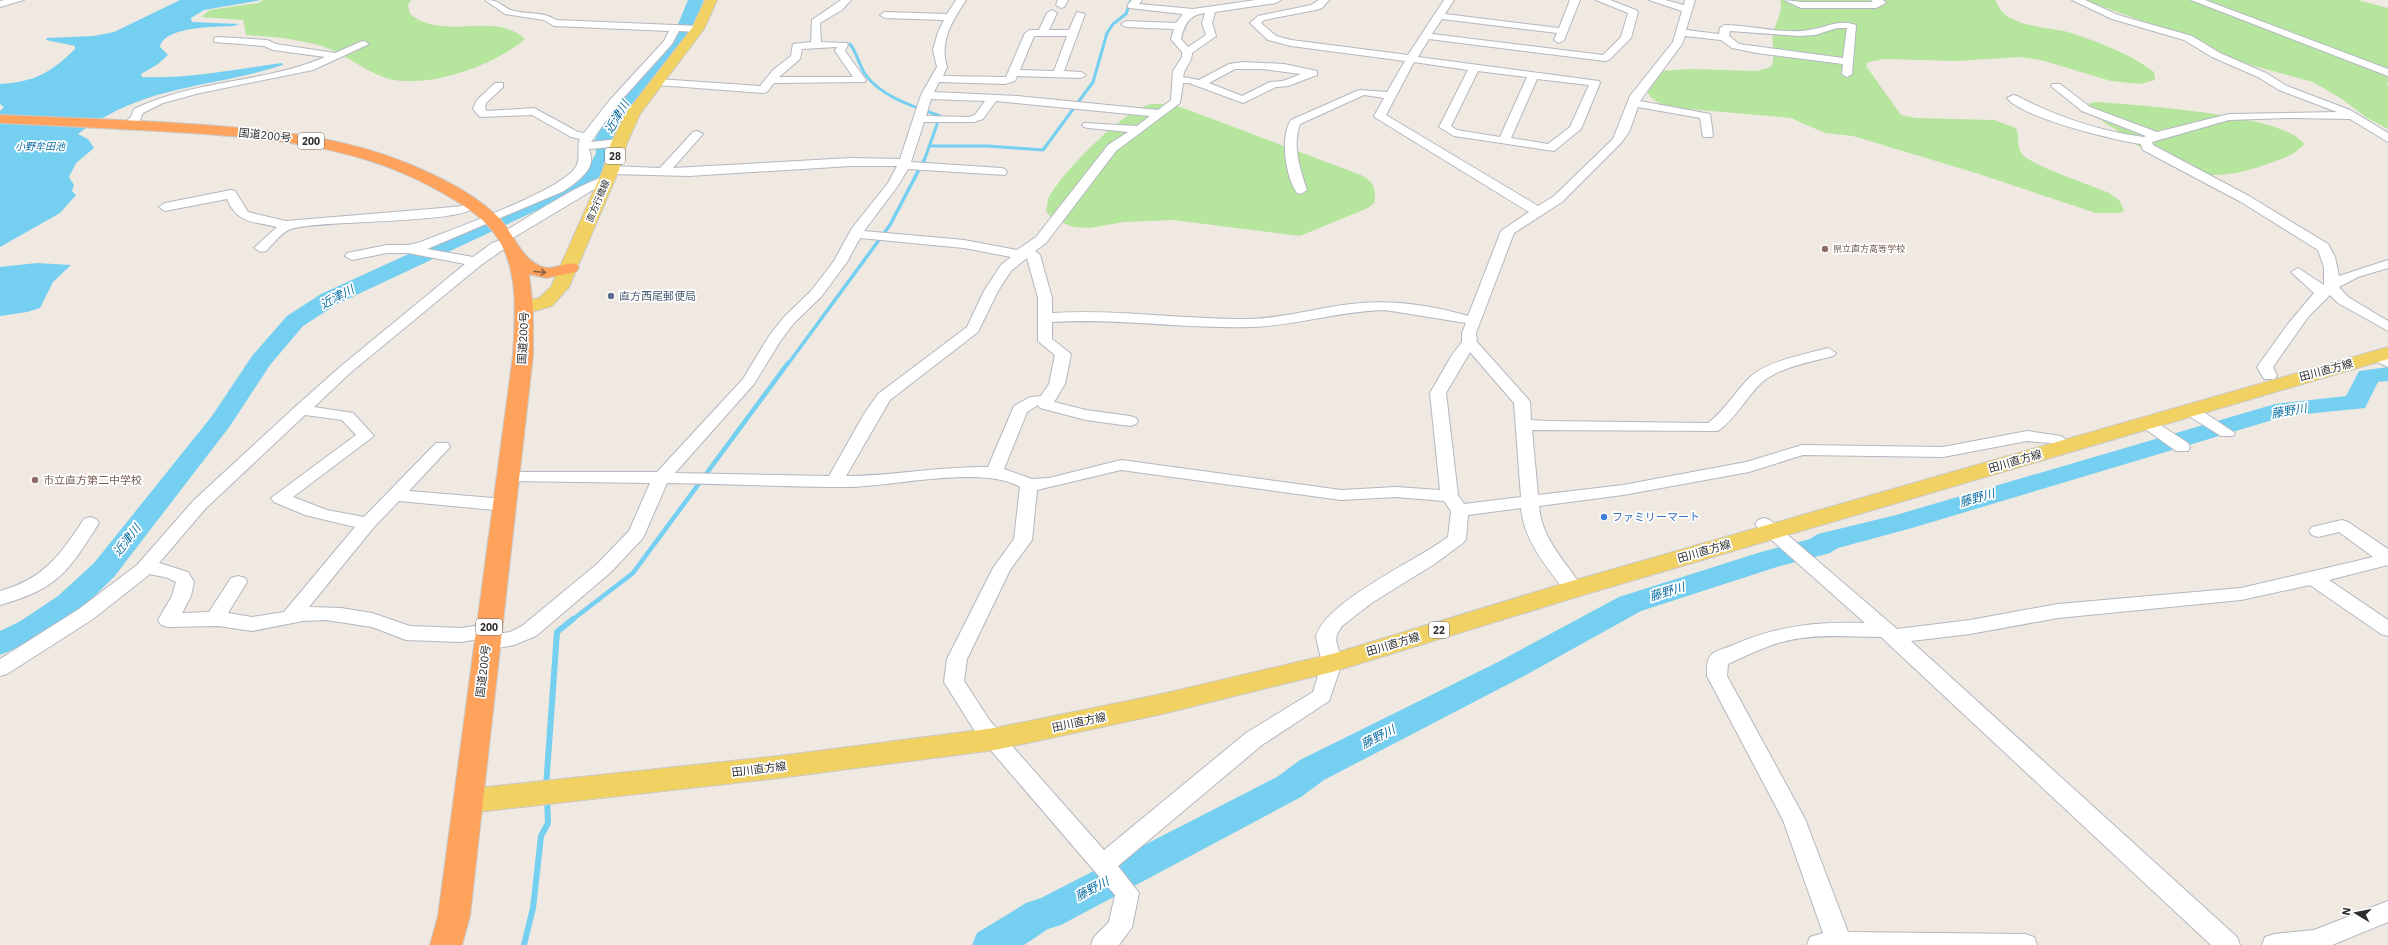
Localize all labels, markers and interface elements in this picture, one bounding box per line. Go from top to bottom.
water label: 近津川 [601,96,633,136]
street label: 国道200号 [238,125,292,145]
road number: 200 [298,133,324,149]
water label: 小野牟田池 [15,140,66,153]
road number: 28 [605,148,625,164]
street label: 直方行橋線 [584,177,612,224]
place label: 県立直方高等学校 [1833,243,1905,254]
marker: 県立直方高等学校 [1820,244,1830,254]
one-way arrow [534,268,547,276]
water label: 近津川 [317,281,358,312]
place label: 直方西尾郵便局 [619,289,696,303]
marker: 直方西尾郵便局 [606,291,616,301]
street label: 国道200号 [515,311,531,365]
street label: 田川直方線 [2298,356,2354,384]
water label: 藤野川 [2270,400,2310,421]
street label: 田川直方線 [1987,447,2043,475]
place label: 市立直方第二中学校 [43,473,142,487]
marker: 市立直方第二中学校 [30,475,40,485]
water label: 藤野川 [1957,485,1998,510]
place label: ファミリーマート [1612,510,1700,524]
marker: ファミリーマート [1599,512,1609,522]
water label: 近津川 [110,519,145,558]
street label: 田川直方線 [1676,537,1732,565]
water label: 藤野川 [1647,579,1688,604]
road number: 200 [476,619,502,635]
road number: 22 [1429,622,1449,638]
street label: 田川直方線 [1365,629,1421,659]
street label: 国道200号 [473,644,493,698]
street label: 田川直方線 [1051,709,1107,735]
water label: 藤野川 [1358,721,1399,751]
street label: 田川直方線 [731,759,787,779]
water label: 藤野川 [1072,873,1113,904]
north arrow [2336,893,2376,933]
text: N [2339,906,2354,916]

